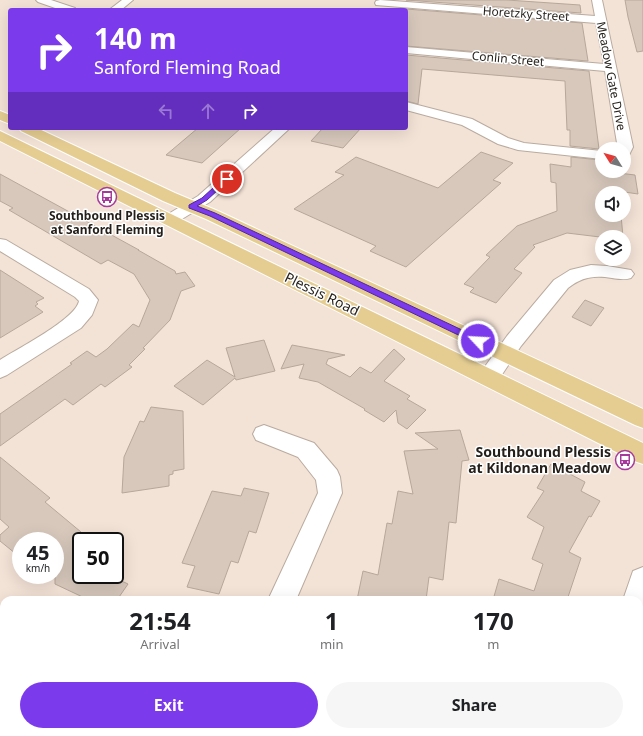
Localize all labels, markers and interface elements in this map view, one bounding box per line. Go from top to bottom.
street label: Horetzky Street [482,2,571,25]
text: 140 m [94,19,177,57]
street label: Meadow Gate Drive [593,20,630,132]
icon: right [28,24,80,76]
street label: Conlin Street [471,47,546,70]
text: Sanford Fleming Road [94,55,281,79]
icon: left [155,100,177,122]
icon: ahead [197,100,219,122]
icon: right [239,100,261,122]
north arrow [595,142,631,178]
map controls [595,142,631,266]
pin [210,162,244,196]
icon: arrive [216,168,238,190]
bus stop icon: Southbound Plessis at Sanford Fleming [96,186,118,208]
button: sound [595,186,631,222]
place label: Southbound Plessis at Sanford Fleming [49,207,165,238]
button: layers [595,230,631,266]
street label: Plessis Road [282,267,363,320]
position arrow [457,320,499,362]
place label: Southbound Plessis at Kildonan Meadow [468,442,611,477]
bus stop icon: Southbound Plessis at Kildonan Meadow [614,449,636,471]
speed limit sign: 50 [72,532,124,584]
text: 45 [27,539,49,566]
text: km/h [26,561,50,575]
text: 21:54 [129,604,191,637]
text: 1 [325,604,339,637]
text: 170 [473,604,514,637]
text: Arrival [140,635,180,653]
text: min [320,635,343,653]
text: m [487,635,499,653]
button: Exit [20,682,318,728]
button: Share [326,682,623,728]

